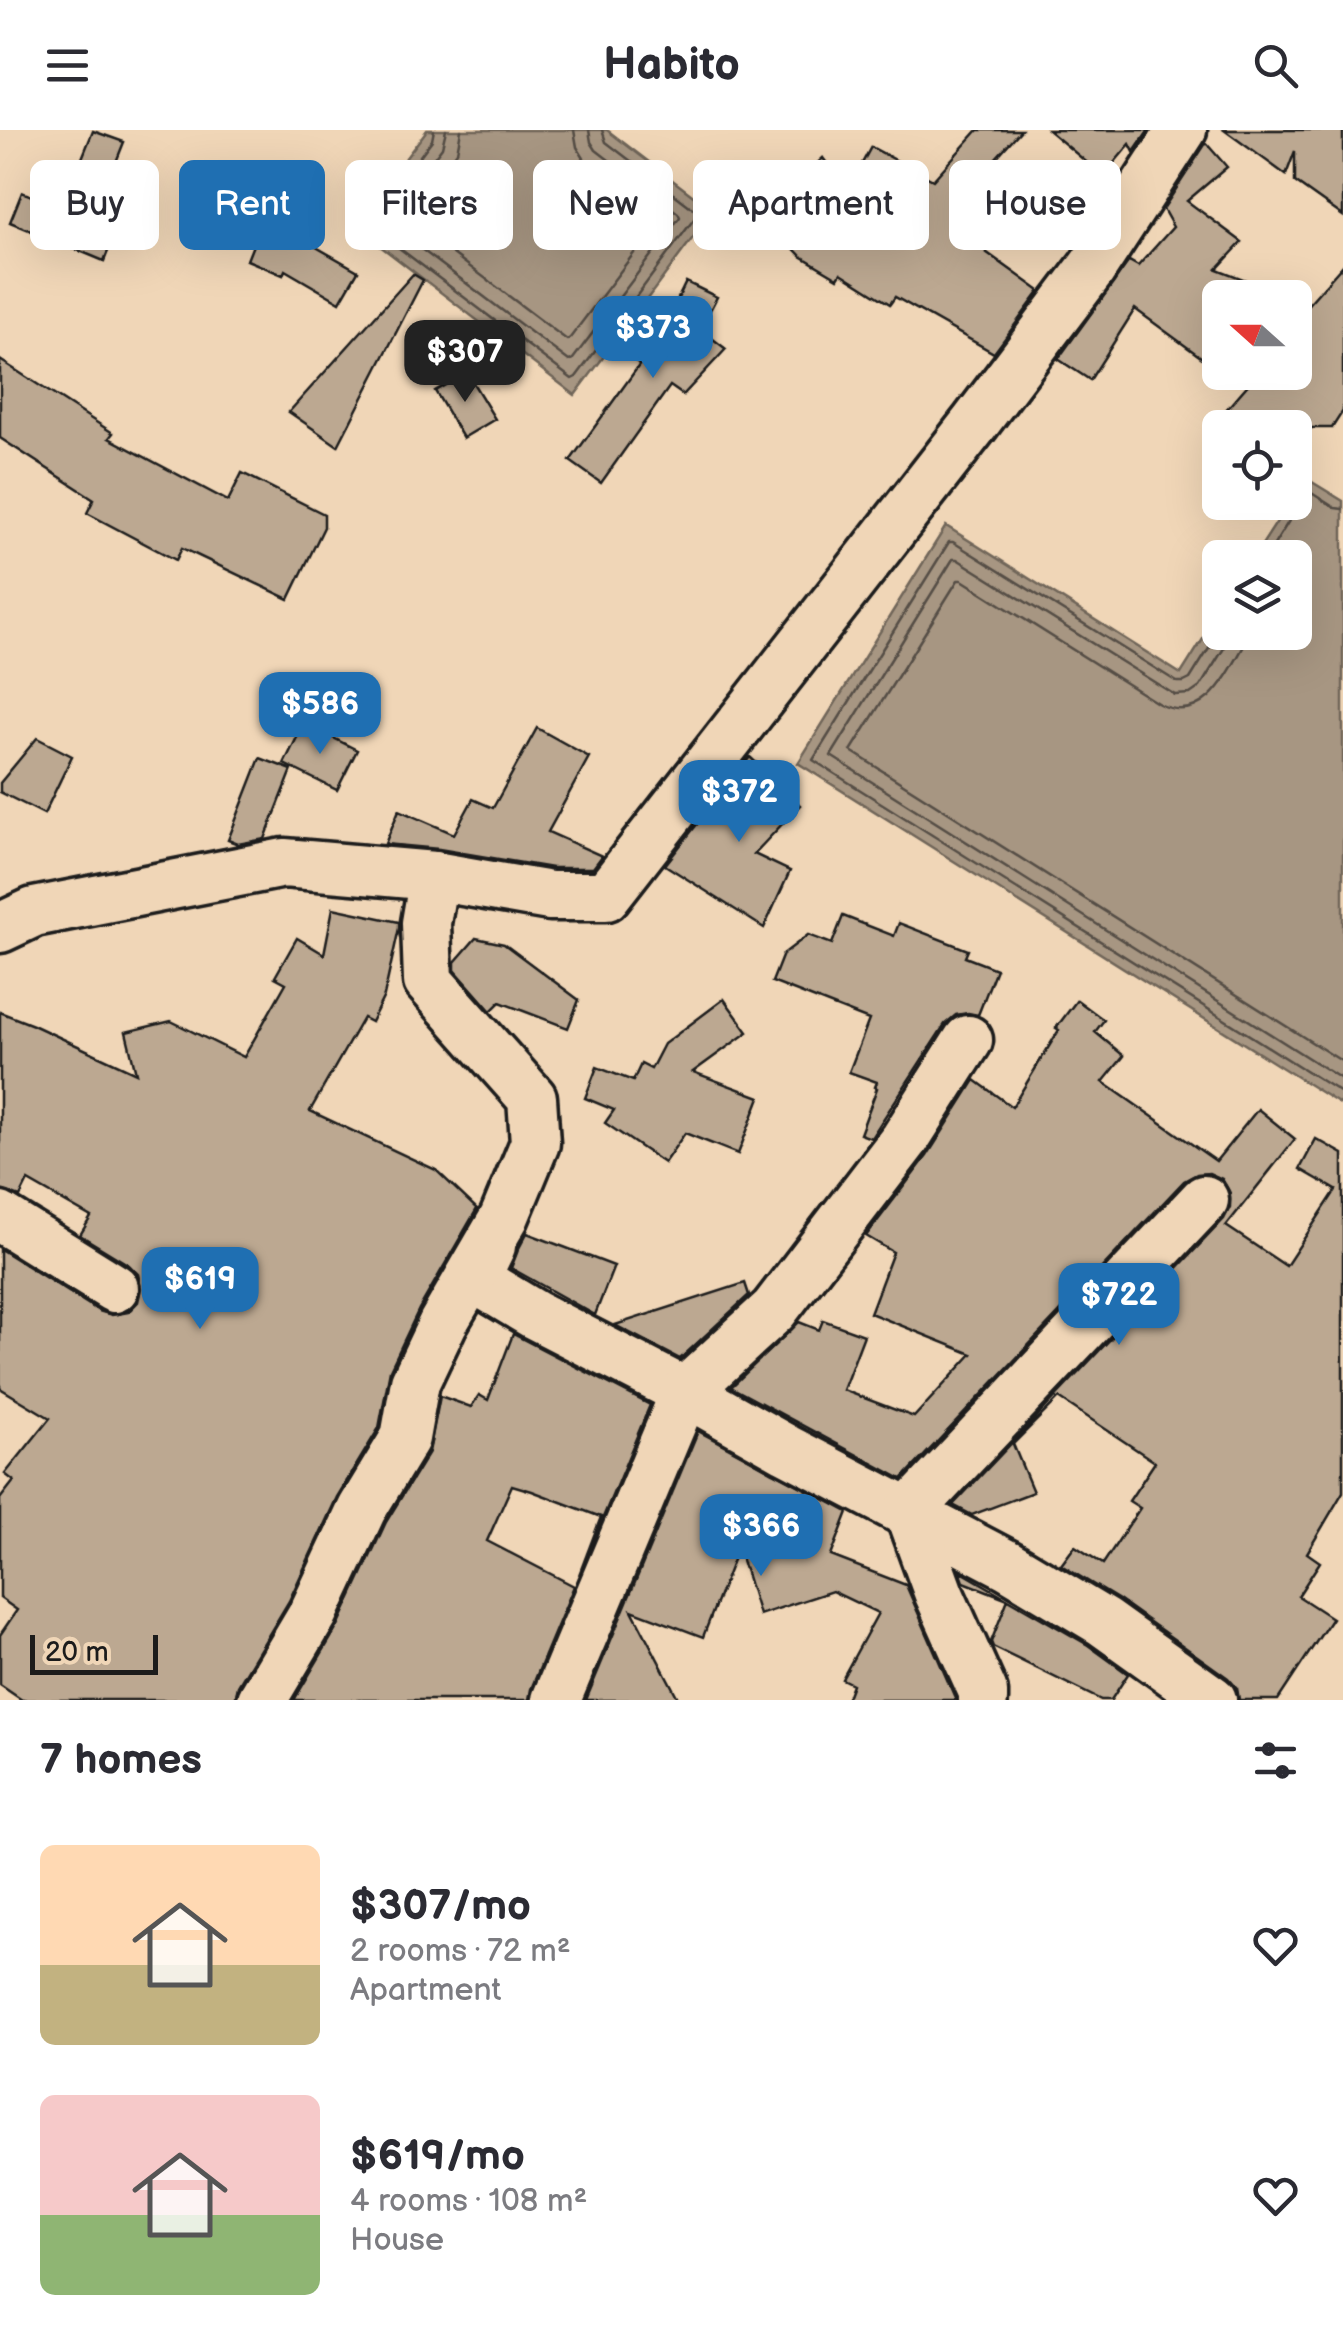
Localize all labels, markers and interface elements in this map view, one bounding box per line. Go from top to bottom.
icon: menu [40,38,95,93]
text: Habito [603,38,740,93]
icon: search [1248,38,1303,93]
chip: Buy [30,160,159,250]
chip: Rent [179,160,325,250]
chip: Filters [345,160,513,250]
chip: New [533,160,673,250]
chip: Apartment [693,160,929,250]
chip: House [949,160,1121,250]
north arrow [1202,280,1312,390]
map controls [1202,280,1312,650]
pin: $373 [594,296,712,381]
text: $373 [615,309,691,348]
pin: $307 [406,320,524,405]
text: $307 [426,333,504,372]
button: locate [1202,410,1312,520]
button: layers [1202,540,1312,650]
pin: $586 [261,672,379,757]
text: $586 [281,685,359,724]
pin: $372 [680,760,798,845]
text: $372 [701,773,777,812]
pin: $619 [141,1247,259,1332]
text: $619 [164,1260,236,1299]
pin: $722 [1060,1263,1178,1348]
text: $722 [1080,1276,1158,1315]
pin: $366 [702,1494,820,1579]
text: $366 [722,1507,800,1546]
scale bar [30,1630,158,1674]
text: 20 m [45,1636,109,1669]
icon: filters [1248,1733,1303,1788]
text: 7 homes [40,1735,202,1786]
text: $307/mo [350,1881,531,1932]
icon: home [120,1885,240,2005]
icon: heart [1248,1918,1303,1973]
text: 2 rooms · 72 m² [350,1932,571,1971]
text: Apartment [350,1971,501,2010]
text: $619/mo [350,2131,525,2182]
icon: home [120,2135,240,2255]
icon: heart [1248,2168,1303,2223]
text: 4 rooms · 108 m² [350,2182,587,2221]
text: House [350,2221,444,2260]

